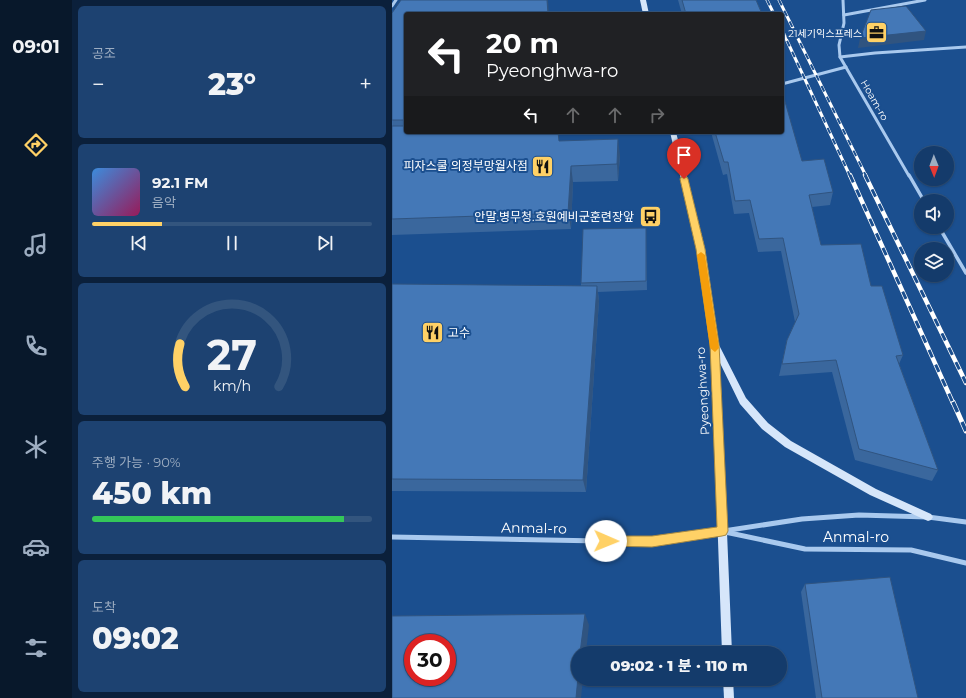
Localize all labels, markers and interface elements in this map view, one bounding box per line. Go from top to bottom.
office icon: 21세기익스프레스 [864,20,890,46]
text: 20 m [486,26,559,60]
place label: 21세기익스프레스 [788,27,862,40]
icon: left [420,28,472,80]
text: 09:01 [12,36,60,58]
text: 공조 [92,45,116,61]
text: Pyeonghwa-ro [486,60,618,82]
text: 23° [208,66,256,103]
text: − [92,71,105,98]
text: + [359,71,372,98]
street label: Hoam-ro [858,78,891,123]
icon: left [520,104,542,126]
icon: ahead [562,104,584,126]
icon: ahead [604,104,626,126]
icon: right [646,104,668,126]
icon: directions [22,131,50,159]
pin [667,138,701,179]
icon: arrive [673,144,695,166]
north arrow [914,146,954,186]
map controls [914,146,954,282]
restaurant icon: 피자스쿨 의정부망월사점 [530,153,556,179]
place label: 피자스쿨 의정부망월사점 [403,158,528,173]
text: 92.1 FM [152,173,208,192]
text: 음악 [152,194,176,210]
button: sound [914,194,954,234]
bus stop icon: 안말.병무청.호원예비군훈련장앞 [637,204,663,230]
place label: 안말.병무청.호원예비군훈련장앞 [474,209,634,224]
icon: music [22,231,50,259]
icon: previous [128,232,150,254]
icon: pause [221,232,243,254]
icon: next [314,232,336,254]
button: layers [914,242,954,282]
restaurant icon: 고수 [419,320,445,346]
place label: 고수 [448,325,470,340]
text: 27 [207,330,257,380]
icon: phone [22,332,50,360]
street label: Pyeonghwa-ro [693,347,712,435]
text: km/h [213,377,251,395]
icon: climate [22,433,50,461]
text: 주행 가능 · 90% [92,454,181,470]
text: 450 km [92,475,212,512]
street label: Anmal-ro [501,518,567,538]
position arrow [585,520,627,562]
street label: Anmal-ro [823,528,889,546]
icon: car [22,533,50,561]
text: 도착 [92,599,116,615]
text: 09:02 [92,620,179,657]
icon: filters [22,634,50,662]
speed limit sign: 30 [404,634,456,686]
text: 09:02 · 1 분 · 110 m [610,656,748,675]

